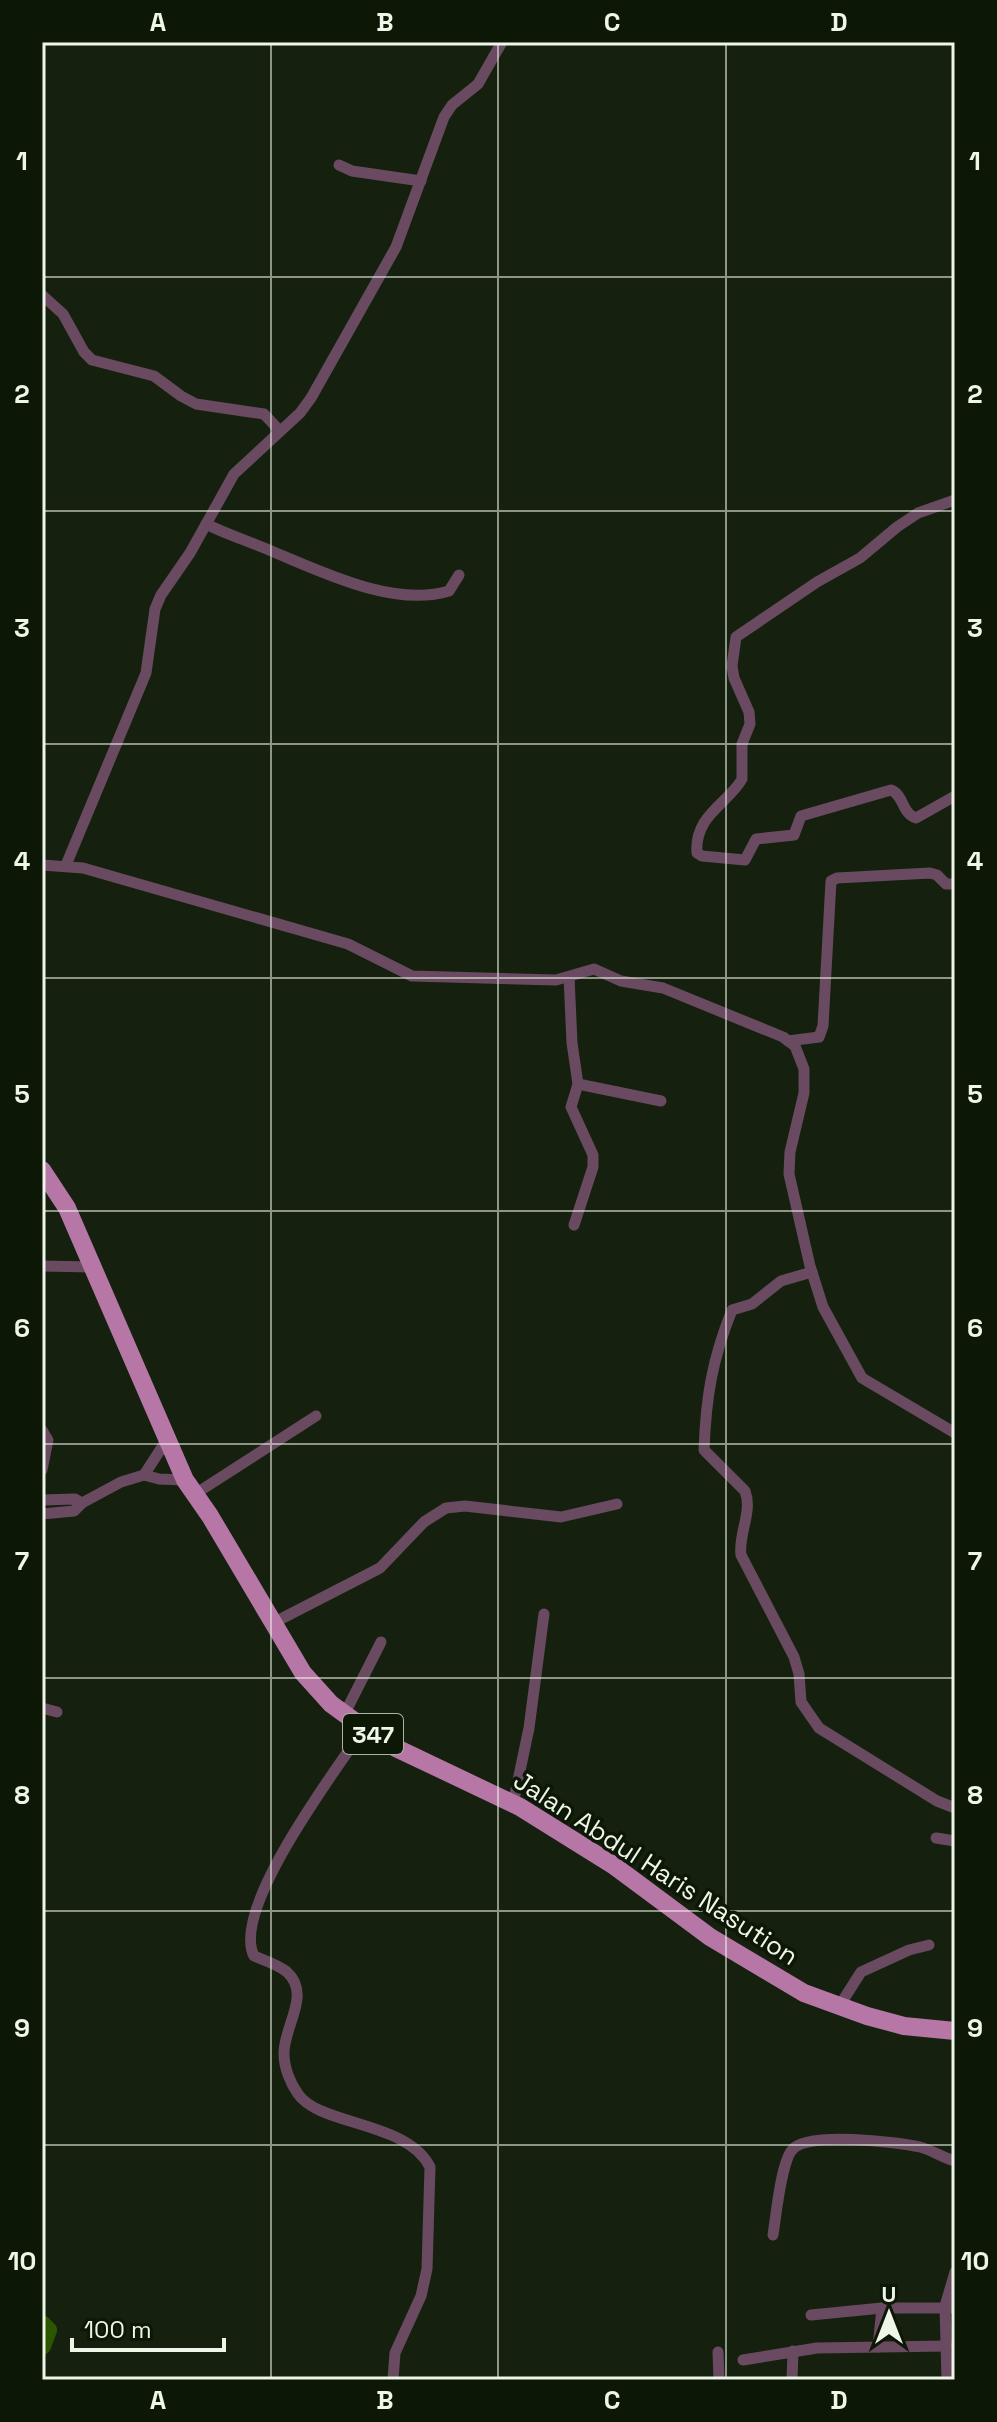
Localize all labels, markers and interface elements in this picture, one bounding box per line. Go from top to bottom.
text: A [150,5,167,39]
text: B [376,5,394,39]
text: C [604,5,620,39]
text: D [830,5,848,39]
text: 1 [16,144,28,178]
text: 1 [969,144,981,178]
text: 2 [14,377,30,411]
text: 2 [967,377,983,411]
text: 3 [14,611,30,645]
text: 3 [967,611,983,645]
text: 4 [14,844,30,878]
text: 4 [967,844,983,878]
text: 5 [14,1077,30,1111]
text: 5 [967,1077,983,1111]
text: 6 [14,1311,30,1345]
text: 6 [967,1311,983,1345]
text: 7 [15,1544,29,1578]
text: 7 [968,1544,982,1578]
road number: 347 [343,1714,403,1754]
street label: Jalan Abdul Haris Nasution [507,1763,805,1973]
text: 8 [14,1778,30,1812]
text: 8 [967,1778,983,1812]
text: 9 [14,2011,30,2045]
text: 9 [967,2011,983,2045]
text: 10 [8,2244,36,2278]
text: 10 [961,2244,989,2278]
north arrow [849,2274,929,2354]
text: U [882,2280,896,2308]
scale bar [72,2302,224,2352]
text: 100 m [84,2314,152,2345]
text: A [150,2383,167,2417]
text: B [376,2383,394,2417]
text: C [604,2383,620,2417]
text: D [830,2383,848,2417]

